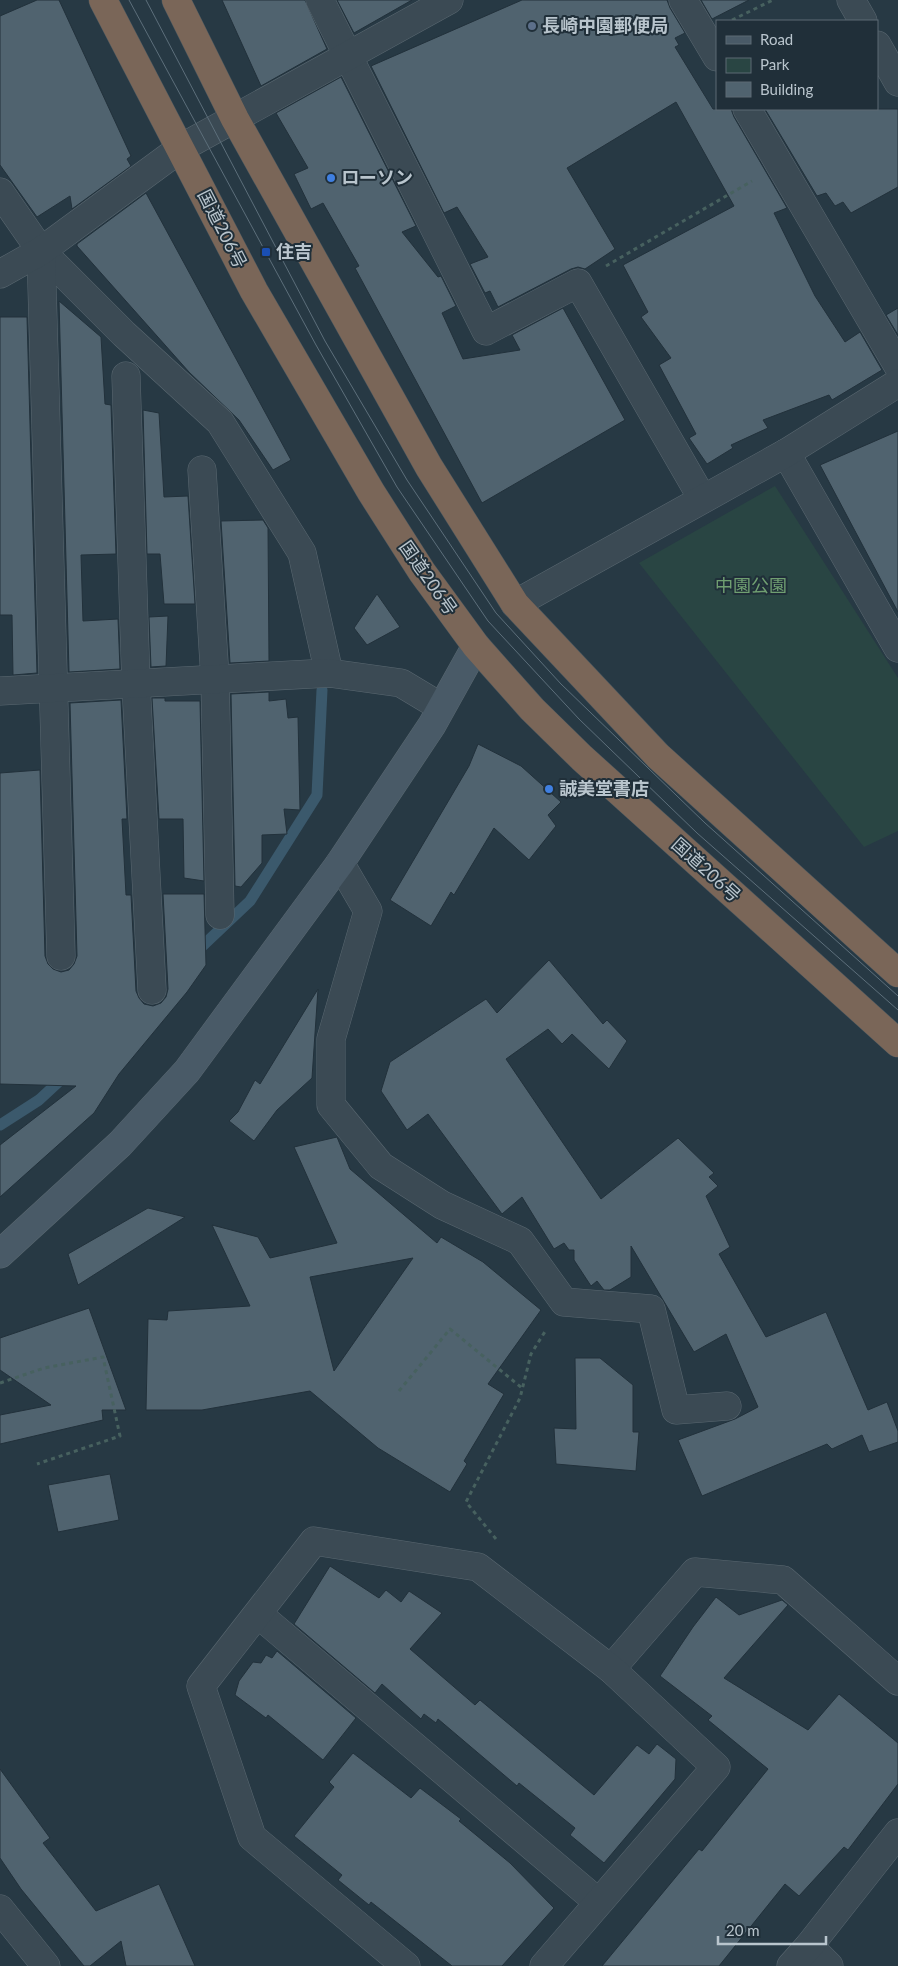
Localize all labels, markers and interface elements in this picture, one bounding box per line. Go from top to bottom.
place label: 長崎中園郵便局 [542,14,668,36]
marker: 長崎中園郵便局 [526,20,538,32]
legend [716,20,878,110]
text: Road [760,30,793,48]
text: Park [760,55,790,73]
text: Building [760,80,813,98]
place label: ローソン [341,166,413,188]
marker: ローソン [325,172,337,184]
street label: 国道206号 [194,186,252,272]
place label: 住吉 [276,240,312,262]
marker: 住吉 [260,246,272,258]
street label: 国道206号 [395,536,462,619]
park label: 中園公園 [715,574,787,596]
place label: 誠美堂書店 [559,777,649,799]
marker: 誠美堂書店 [543,783,555,795]
street label: 国道206号 [668,833,746,906]
scale bar [718,1914,826,1946]
text: 20 m [726,1921,760,1939]

